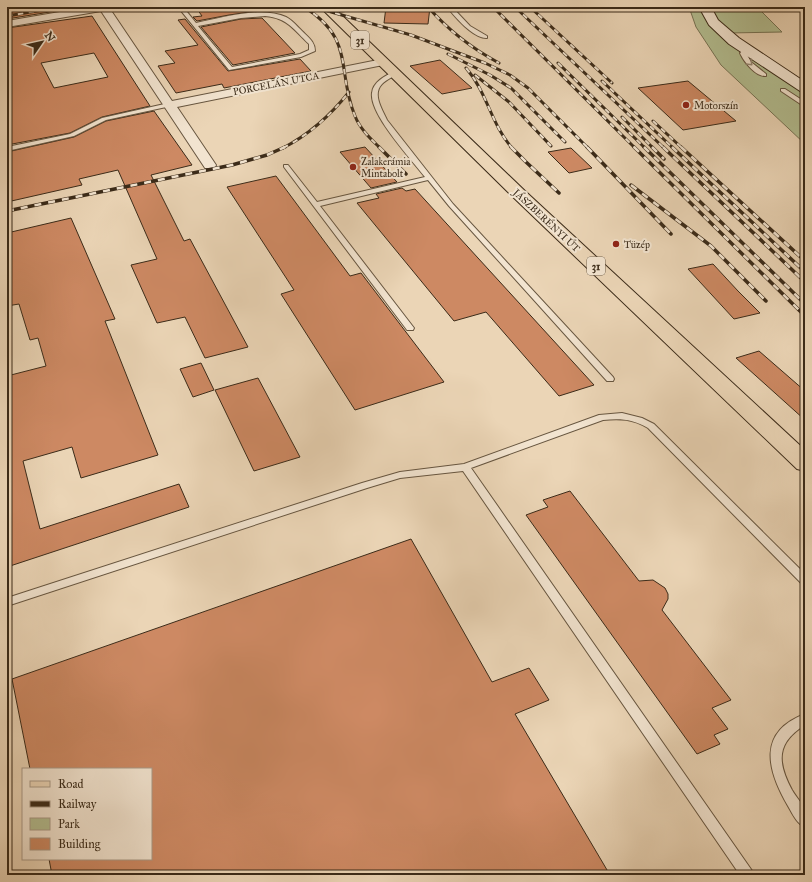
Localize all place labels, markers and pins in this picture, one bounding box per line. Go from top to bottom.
marker: Motorszín [681,100,691,110]
place label: Motorszín [694,100,739,112]
place label: Zalakerámia Mintabolt [361,156,411,180]
marker: Zalakerámia Mintabolt [348,162,358,172]
marker: Tüzép [611,239,621,249]
place label: Tüzép [624,239,650,251]

